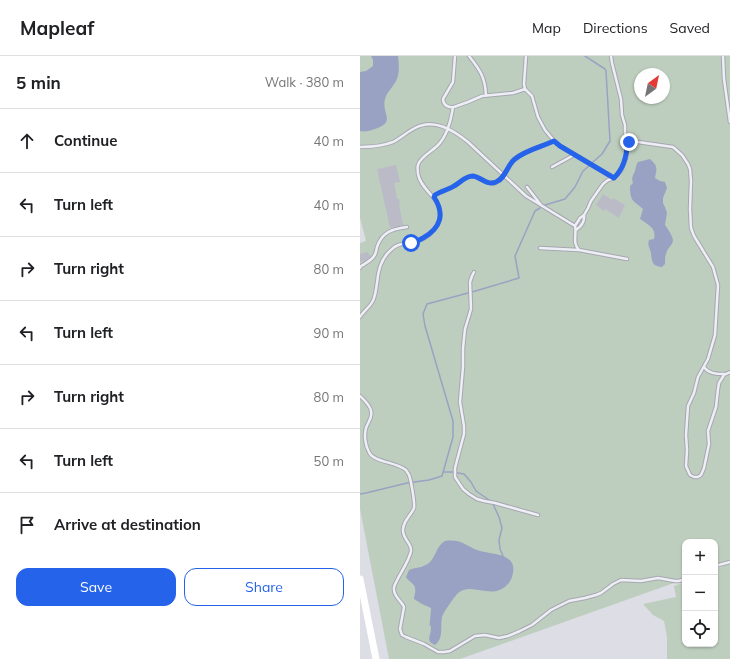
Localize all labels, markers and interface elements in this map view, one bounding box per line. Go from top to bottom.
text: Mapleaf [20,16,94,40]
text: Map [532,19,561,37]
text: Directions [583,19,648,37]
text: Saved [670,19,710,37]
north arrow [634,68,670,104]
text: 5 min [16,72,61,93]
text: Walk · 380 m [265,74,344,90]
icon: ahead [16,130,38,152]
text: Continue [54,131,117,150]
text: 40 m [314,133,344,149]
route end [620,133,638,151]
icon: left [16,194,38,216]
text: Turn left [54,195,113,214]
text: 40 m [314,197,344,213]
route start [402,234,420,252]
icon: right [16,258,38,280]
text: Turn right [54,259,124,278]
text: 80 m [314,261,344,277]
icon: left [16,322,38,344]
text: Turn left [54,323,113,342]
text: 90 m [314,325,344,341]
icon: right [16,386,38,408]
text: Turn right [54,387,124,406]
text: 80 m [314,389,344,405]
icon: left [16,450,38,472]
text: Turn left [54,451,113,470]
text: 50 m [314,453,344,469]
icon: arrive [16,514,38,536]
text: Arrive at destination [54,515,201,534]
map controls [682,539,718,647]
button: + [682,539,718,575]
button: Save [16,568,176,606]
button: Share [184,568,344,606]
button: − [682,575,718,611]
button: locate [682,611,718,647]

